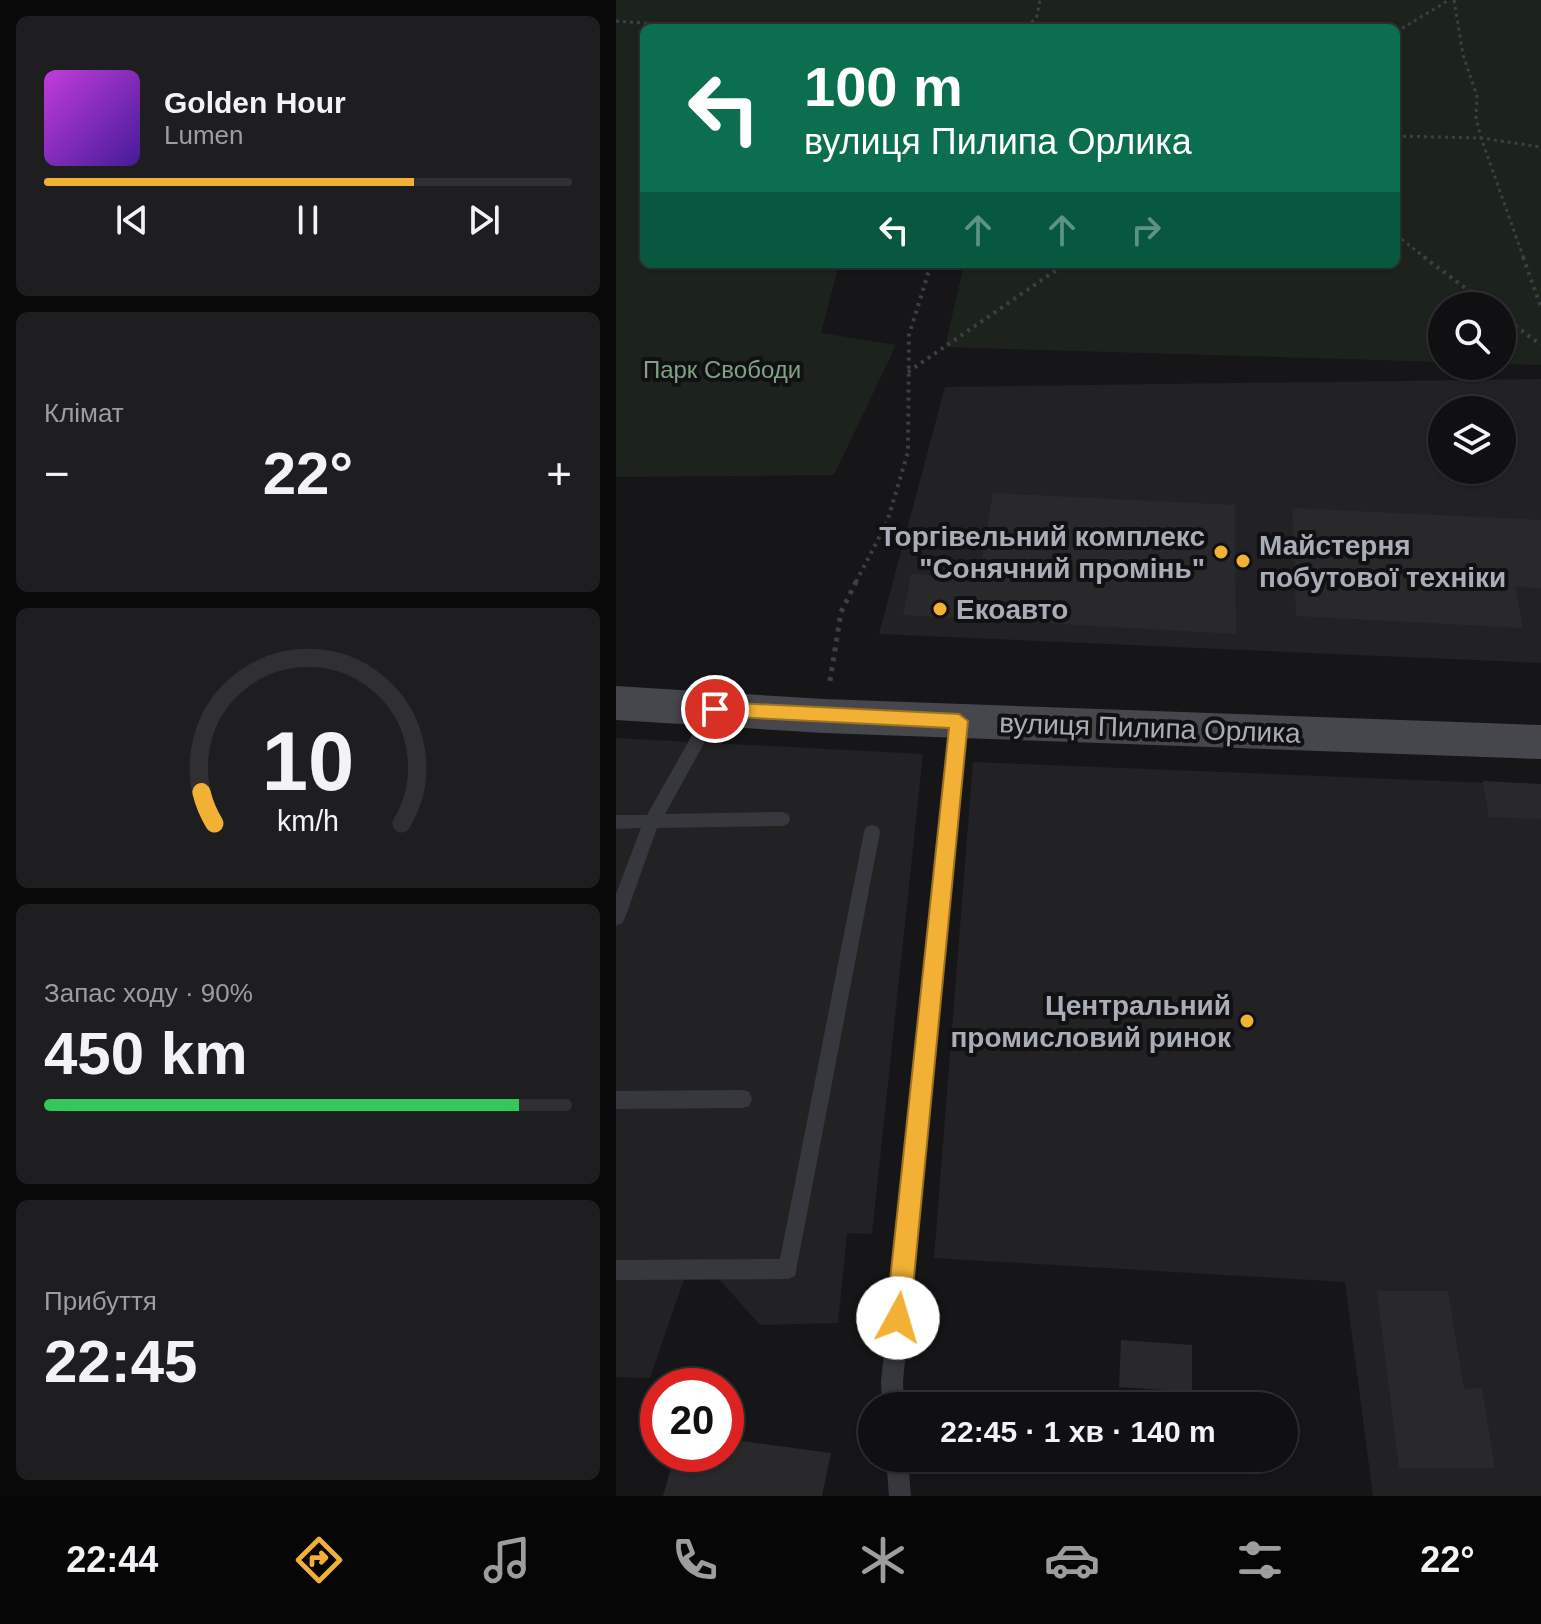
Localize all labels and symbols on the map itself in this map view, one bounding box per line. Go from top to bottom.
park label: Парк Свободи [643,356,801,383]
place label: Торгівельний комплекс "Сонячний промінь" [879,521,1205,584]
place label: Майстерня побутової техніки [1259,530,1506,593]
marker: Торгівельний комплекс "Сонячний промінь" [1212,543,1230,561]
marker: Майстерня побутової техніки [1234,552,1252,570]
place label: Екоавто [956,594,1068,625]
marker: Екоавто [931,600,949,618]
pin [681,675,749,743]
street label: вулиця Пилипа Орлика [999,707,1302,749]
place label: Центральний промисловий ринок [950,990,1232,1053]
marker: Центральний промисловий ринок [1238,1012,1256,1030]
position arrow [856,1276,940,1360]
speed limit sign: 20 [640,1368,744,1472]

